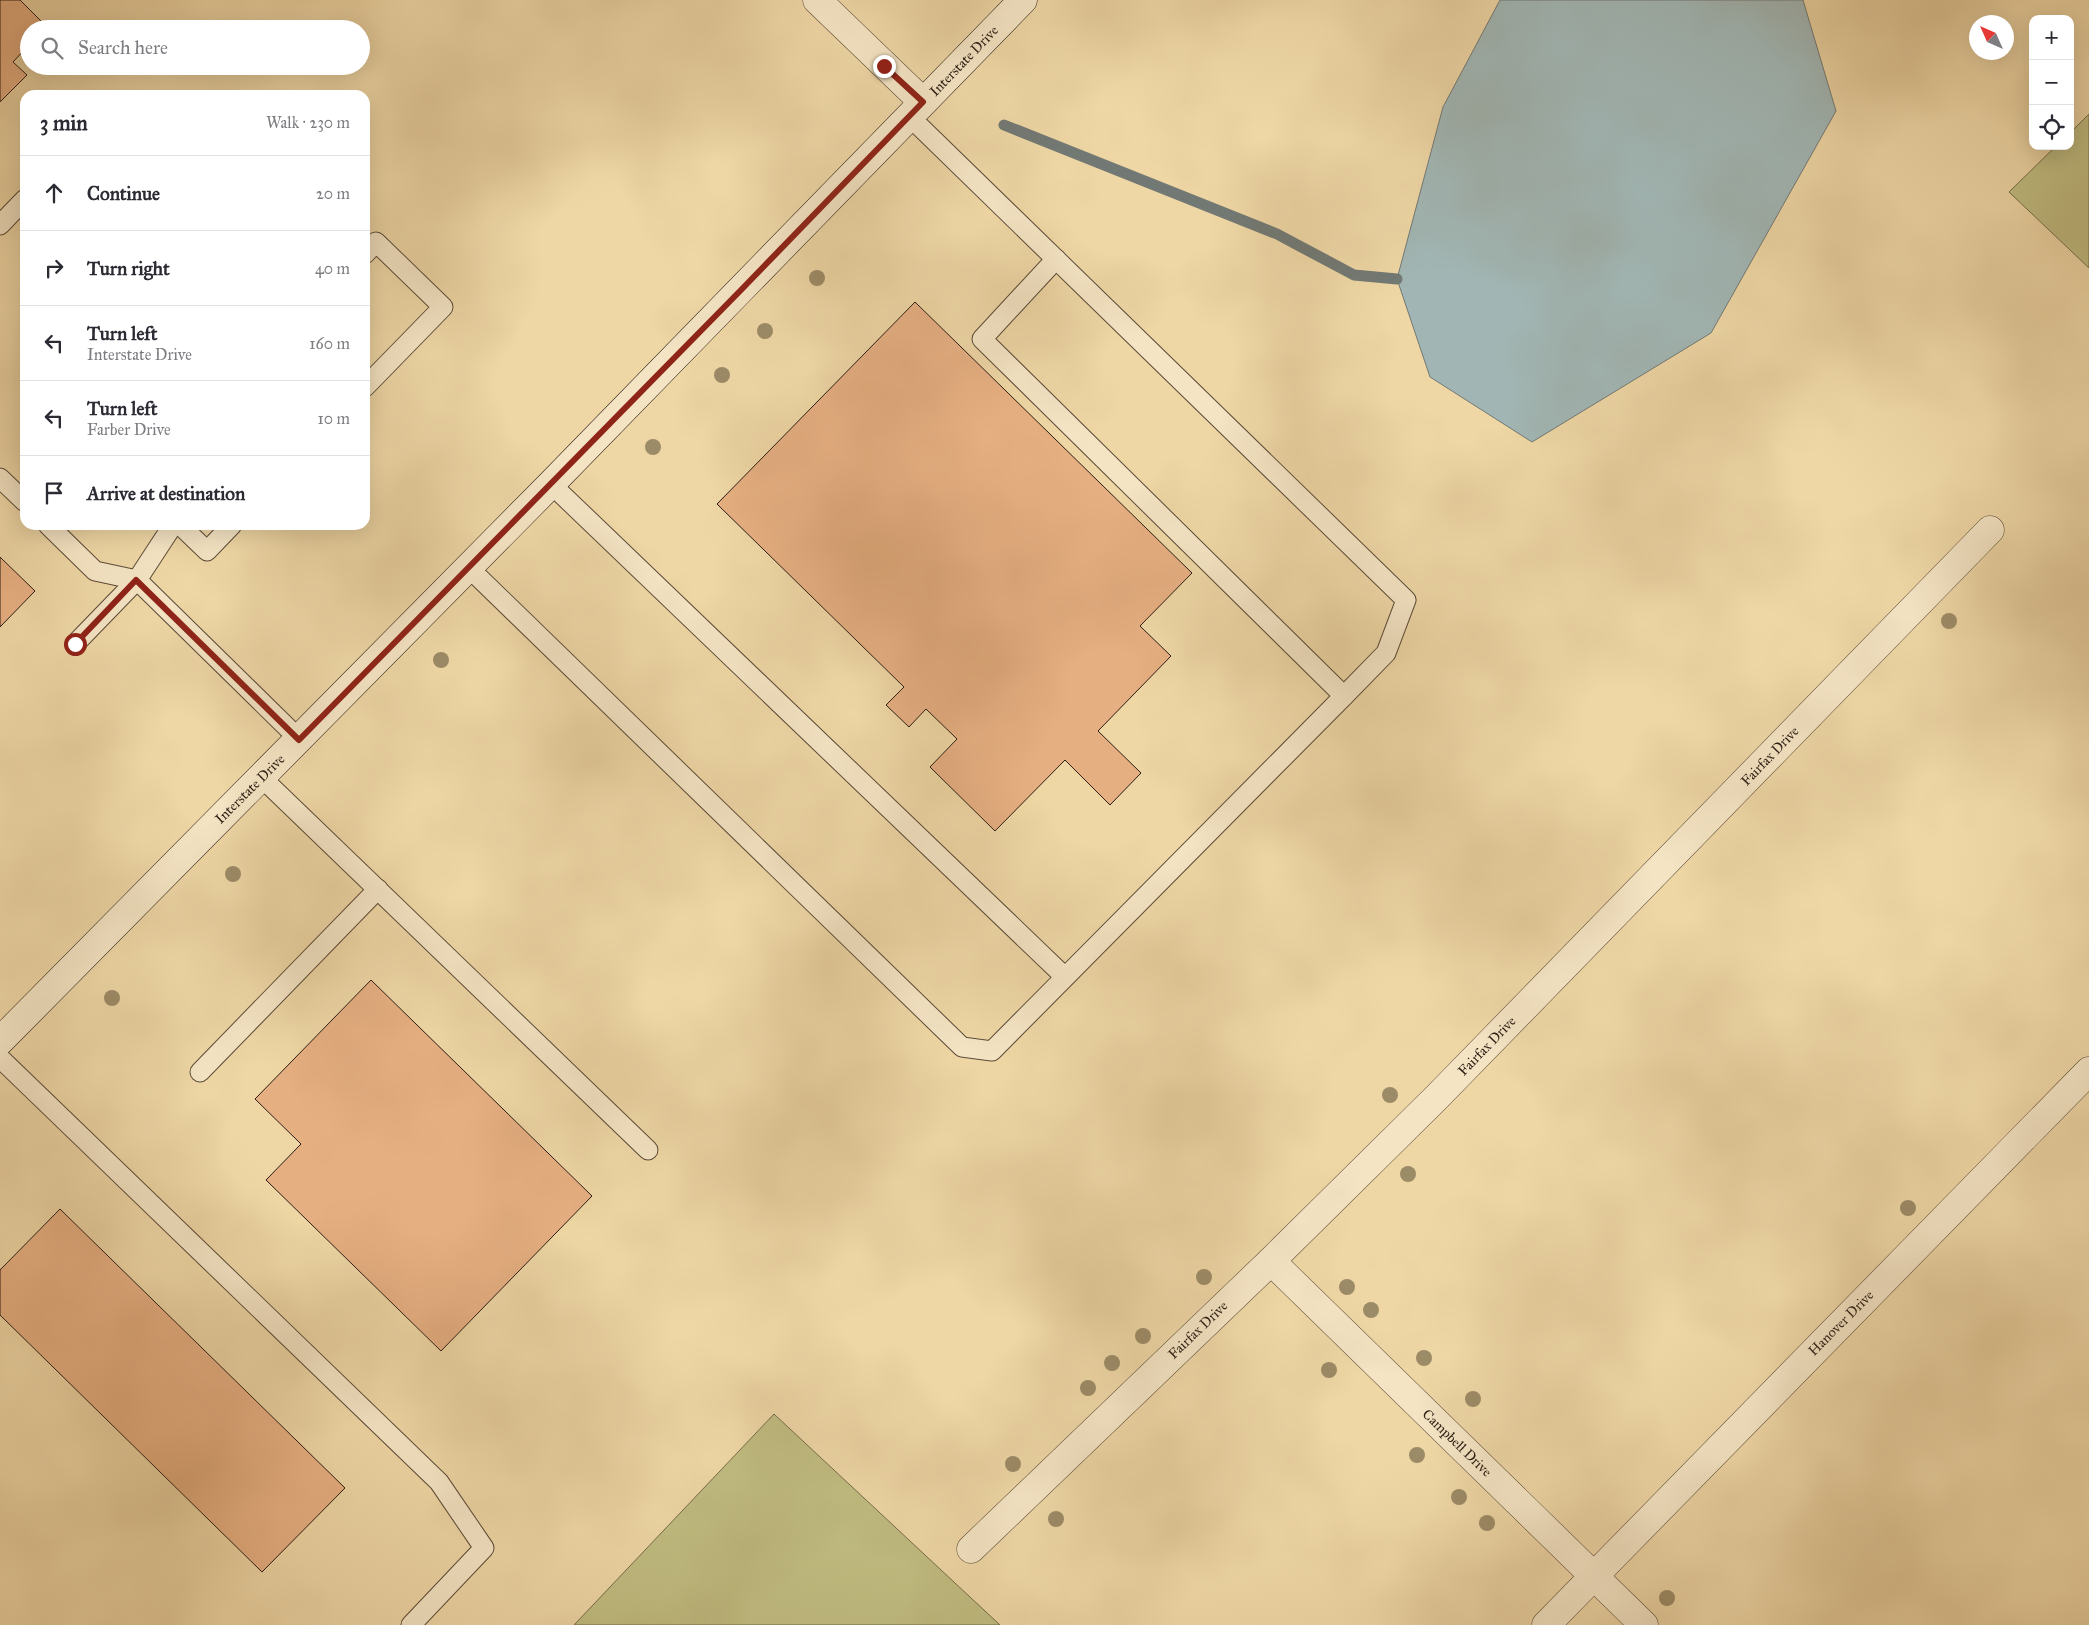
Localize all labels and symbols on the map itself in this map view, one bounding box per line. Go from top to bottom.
north arrow [1969,15,2014,60]
street label: Interstate Drive [926,22,1002,100]
route end [873,55,896,78]
route start [64,633,87,656]
street label: Fairfax Drive [1737,723,1803,789]
street label: Interstate Drive [212,750,289,827]
street label: Fairfax Drive [1454,1013,1520,1079]
street label: Hanover Drive [1805,1287,1877,1359]
street label: Fairfax Drive [1165,1297,1231,1363]
street label: Campbell Drive [1419,1406,1495,1480]

